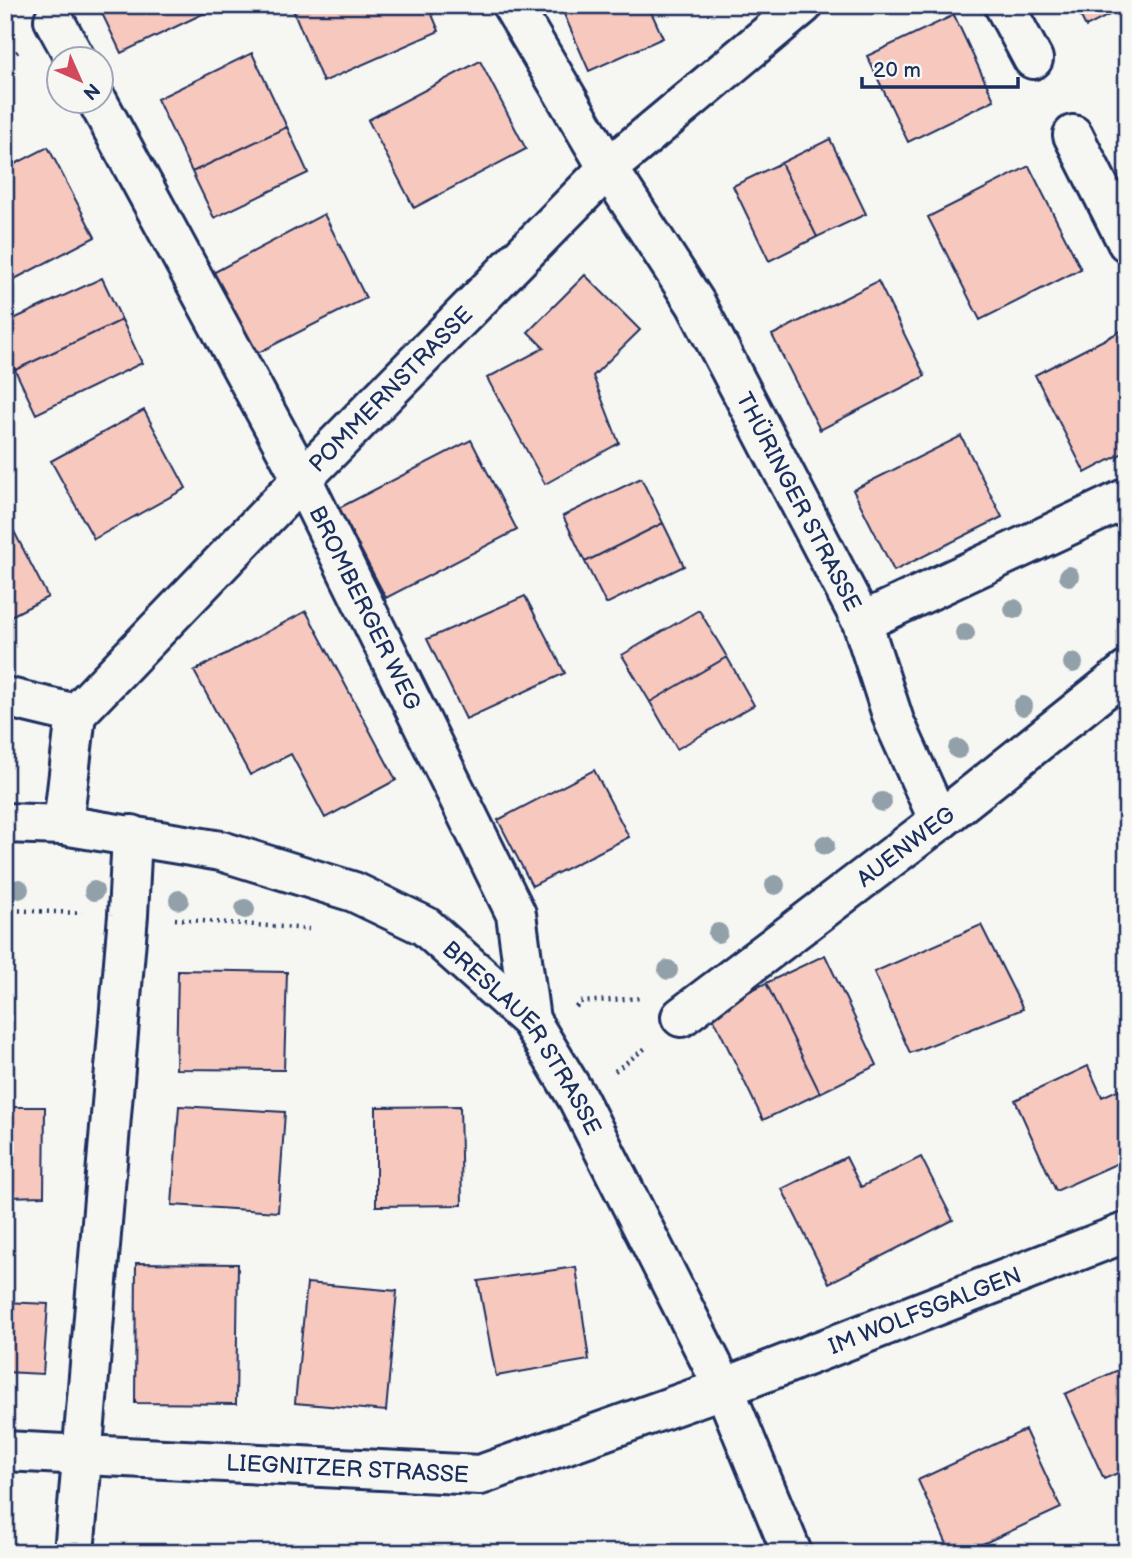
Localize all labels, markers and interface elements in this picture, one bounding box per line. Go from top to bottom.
north arrow [46,46,116,116]
scale bar [862,46,1018,90]
text: 20 m [873,58,921,83]
text: N [78,78,104,104]
street label: POMMERNSTRASSE [304,301,479,478]
street label: THÜRINGER STRASSE [730,388,867,616]
street label: BROMBERGER WEG [302,501,426,715]
street label: AUENWEG [851,801,961,893]
street label: BRESLAUER STRASSE [436,935,607,1140]
street label: IM WOLFSGALGEN [825,1261,1025,1361]
street label: LIEGNITZER STRASSE [225,1449,470,1489]

